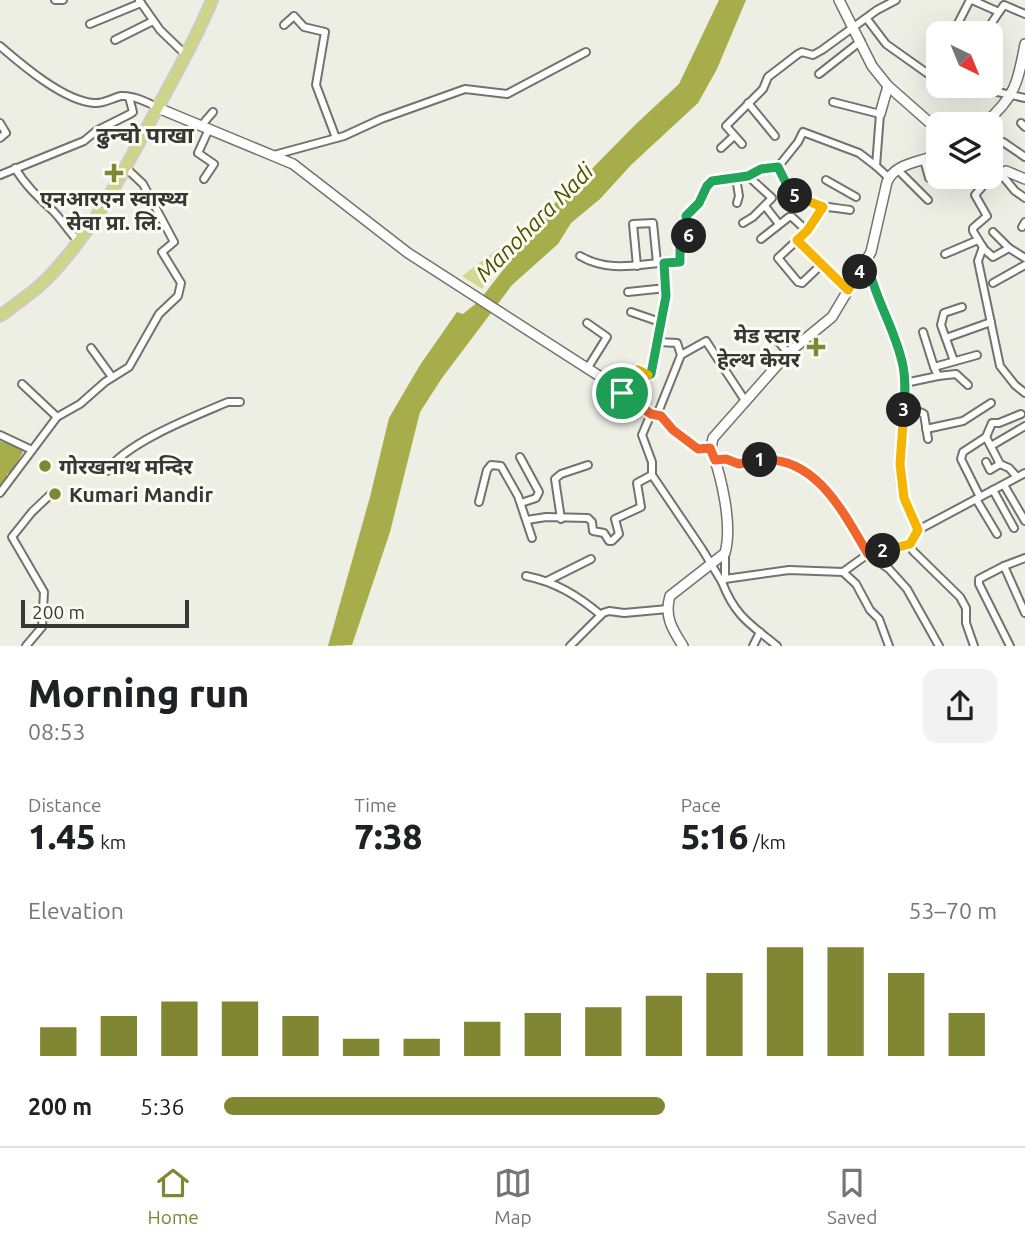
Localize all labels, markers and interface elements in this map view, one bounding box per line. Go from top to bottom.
north arrow [926,21,1003,98]
map controls [926,21,1003,189]
button: layers [926,112,1003,189]
district label: ढुन्चो पाखा [96,122,195,149]
water label: Manohara Nadi [470,157,599,286]
marker: एनआरएन स्वास्थ्य सेवा प्रा. लि. [104,163,124,183]
pin: 5 [778,178,812,214]
text: 5 [789,184,800,206]
place label: एनआरएन स्वास्थ्य सेवा प्रा. लि. [40,186,189,234]
pin: 6 [672,218,706,254]
text: 6 [683,224,694,246]
pin: 4 [842,254,878,290]
text: 4 [854,260,865,282]
place label: मेड स्टार हेल्थ केयर [717,323,801,371]
marker: मेड स्टार हेल्थ केयर [806,337,826,357]
pin [592,363,652,423]
icon: arrive [603,374,641,412]
pin: 3 [886,392,922,428]
text: 3 [898,398,909,420]
pin: 1 [742,442,778,477]
text: 1 [754,448,765,470]
place label: गोरखनाथ मन्दिर [59,454,193,478]
marker: गोरखनाथ मन्दिर [37,458,53,474]
place label: Kumari Mandir [69,482,213,506]
marker: Kumari Mandir [47,486,63,502]
pin: 2 [866,534,900,568]
text: 2 [877,539,888,561]
scale bar [21,596,189,628]
text: 200 m [32,601,85,623]
button: share [923,669,997,743]
text: Morning run [28,672,249,714]
text: 08:53 [28,719,86,744]
text: Distance [28,794,102,816]
text: Time [354,794,397,816]
text: Pace [681,794,721,816]
text: 1.45 [28,816,96,856]
text: 7:38 [354,816,422,856]
text: 5:16 [681,816,749,856]
text: km [96,831,126,853]
text: /km [749,831,786,853]
text: Elevation [28,898,124,923]
text: 53–70 m [909,898,997,923]
text: 200 m [28,1094,92,1119]
text: 5:36 [140,1094,185,1119]
tab: Home [148,1164,199,1228]
tab: Map [494,1164,532,1228]
tab: Saved [827,1164,877,1228]

